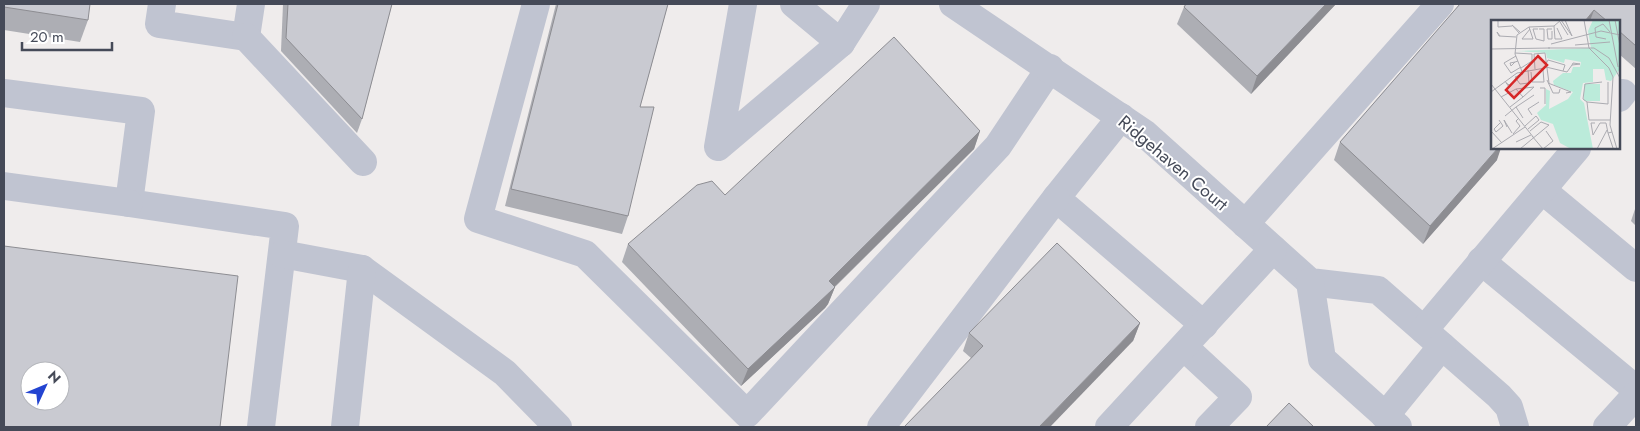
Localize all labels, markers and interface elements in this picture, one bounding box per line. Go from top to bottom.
scale bar [22,20,112,52]
inset map [1491,20,1620,149]
text: 20 m [30,26,64,48]
street label: Ridgehaven Court [1112,109,1234,217]
north arrow [20,361,70,411]
text: N [43,366,65,388]

